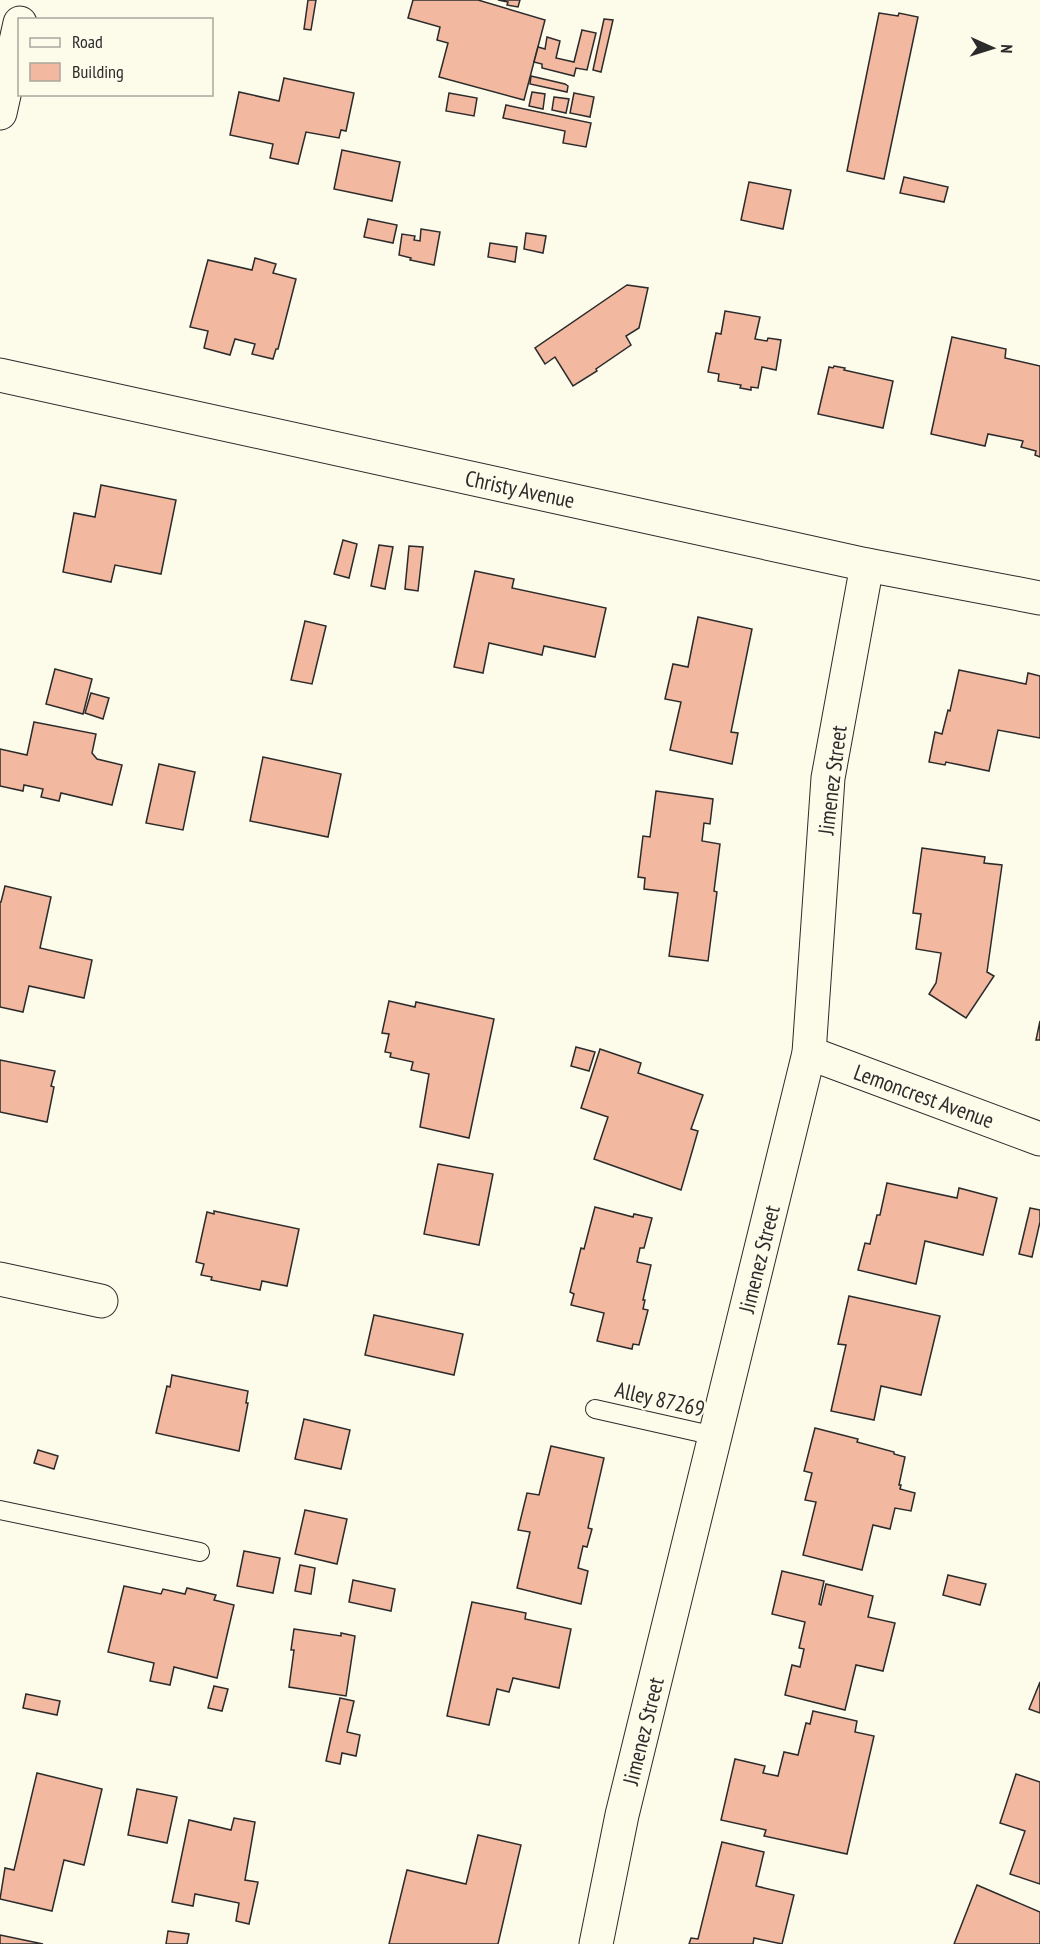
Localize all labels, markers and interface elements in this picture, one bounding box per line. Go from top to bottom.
legend [18,18,213,96]
north arrow [962,18,1022,78]
text: Road [72,30,103,53]
text: N [997,44,1017,54]
text: Building [72,60,124,83]
street label: Christy Avenue [463,464,577,514]
street label: Jimenez Street [811,724,853,837]
street label: Lemoncrest Avenue [850,1058,998,1134]
street label: Jimenez Street [732,1202,786,1317]
street label: Alley 87269 [612,1375,708,1423]
street label: Jimenez Street [616,1674,670,1789]

